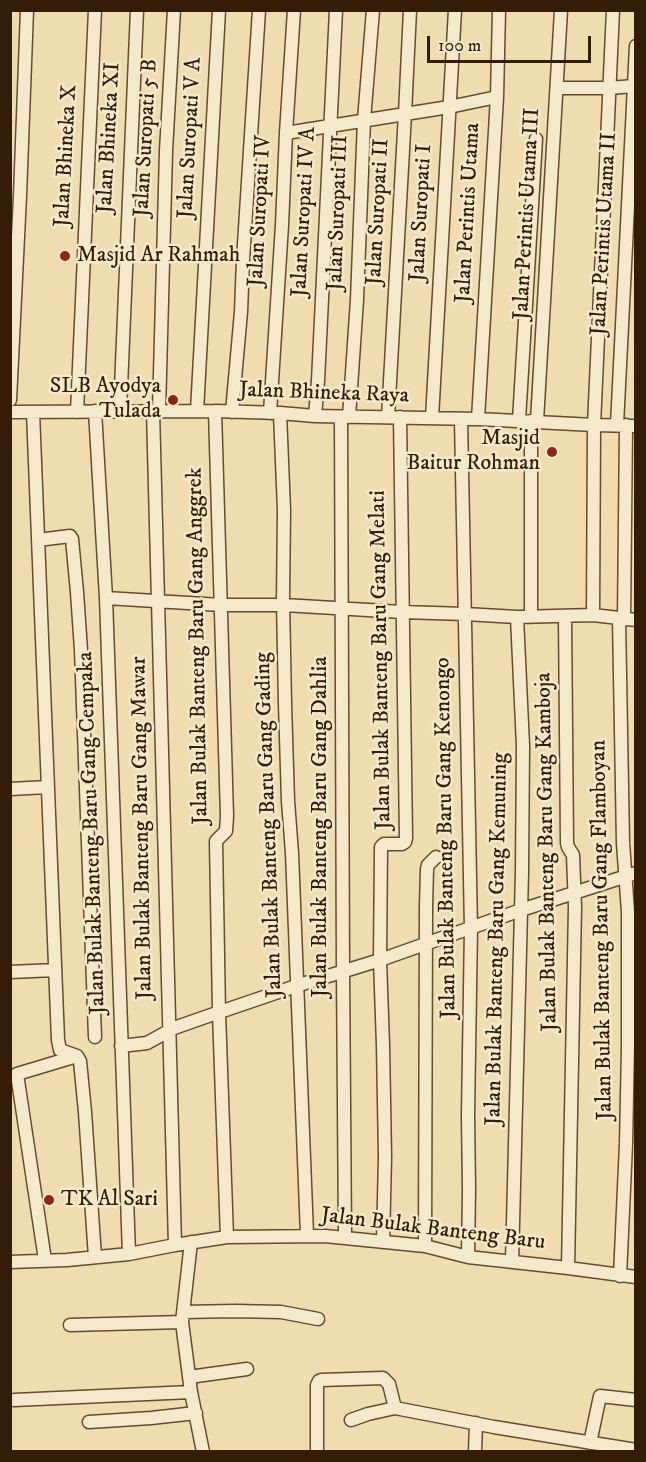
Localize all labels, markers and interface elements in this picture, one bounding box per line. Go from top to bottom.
scale bar [430,24,594,62]
text: 100 m [438,35,481,57]
street label: Jalan Suropati V A [174,57,208,219]
street label: Jalan Suropati 5 B [130,58,164,218]
street label: Jalan Bhineka XI [93,62,127,214]
street label: Jalan Bhineka X [50,84,84,228]
street label: Jalan Perintis Utama III [509,107,547,321]
street label: Jalan Perintis Utama [451,122,487,304]
street label: Jalan Suropati IV A [287,126,323,298]
street label: Jalan Perintis Utama II [587,132,623,336]
street label: Jalan Suropati IV [244,135,278,287]
street label: Jalan Suropati III [323,135,355,291]
street label: Jalan Suropati II [362,138,396,286]
street label: Jalan Suropati I [405,144,439,282]
place label: Masjid Ar Rahmah [77,243,240,269]
marker: Masjid Ar Rahmah [58,249,72,263]
place label: SLB Ayodya Tulada [50,374,161,426]
street label: Jalan Bhineka Raya [239,378,409,410]
marker: SLB Ayodya Tulada [166,393,180,407]
place label: Masjid Baitur Rohman [407,426,540,478]
marker: Masjid Baitur Rohman [545,445,559,459]
street label: Jalan Bulak Banteng Baru Gang Anggrek [183,467,215,825]
street label: Jalan Bulak Banteng Baru Gang Melati [366,490,398,830]
street label: Jalan Bulak Banteng Baru Gang Cempaka [73,651,113,1015]
street label: Jalan Bulak Banteng Baru Gang Gading [251,652,289,998]
street label: Jalan Bulak Banteng Baru Gang Mawar [127,656,159,1000]
street label: Jalan Bulak Banteng Baru Gang Dahlia [308,656,334,998]
street label: Jalan Bulak Banteng Baru Gang Kenongo [431,657,463,1019]
street label: Jalan Bulak Banteng Baru Gang Kamboja [532,672,564,1032]
street label: Jalan Bulak Banteng Baru Gang Flamboyan [586,740,620,1120]
street label: Jalan Bulak Banteng Baru Gang Kemuning [482,752,514,1126]
place label: TK Al Sari [61,1187,158,1213]
marker: TK Al Sari [42,1193,56,1207]
street label: Jalan Bulak Banteng Baru [319,1203,547,1257]

